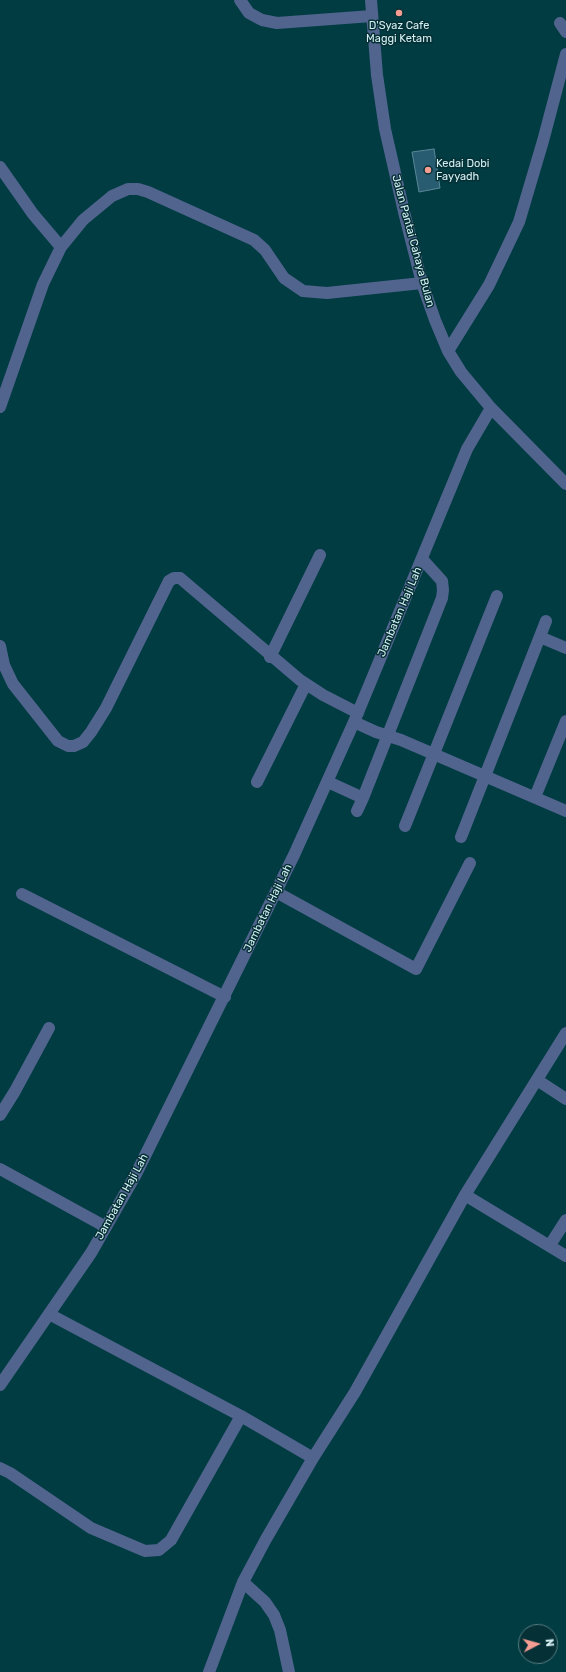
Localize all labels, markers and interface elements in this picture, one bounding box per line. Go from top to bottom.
marker: D'Syaz Cafe Maggi Ketam [394,8,404,18]
place label: D'Syaz Cafe Maggi Ketam [366,19,432,45]
place label: Kedai Dobi Fayyadh [436,157,490,183]
marker: Kedai Dobi Fayyadh [423,165,433,175]
street label: Jalan Pantai Cahaya Bulan [389,173,437,309]
street label: Jambatan Haji Lah [375,565,425,659]
street label: Jambatan Haji Lah [241,862,295,954]
street label: Jambatan Haji Lah [93,1152,151,1242]
north arrow [518,1624,558,1664]
text: N [543,1638,556,1647]

